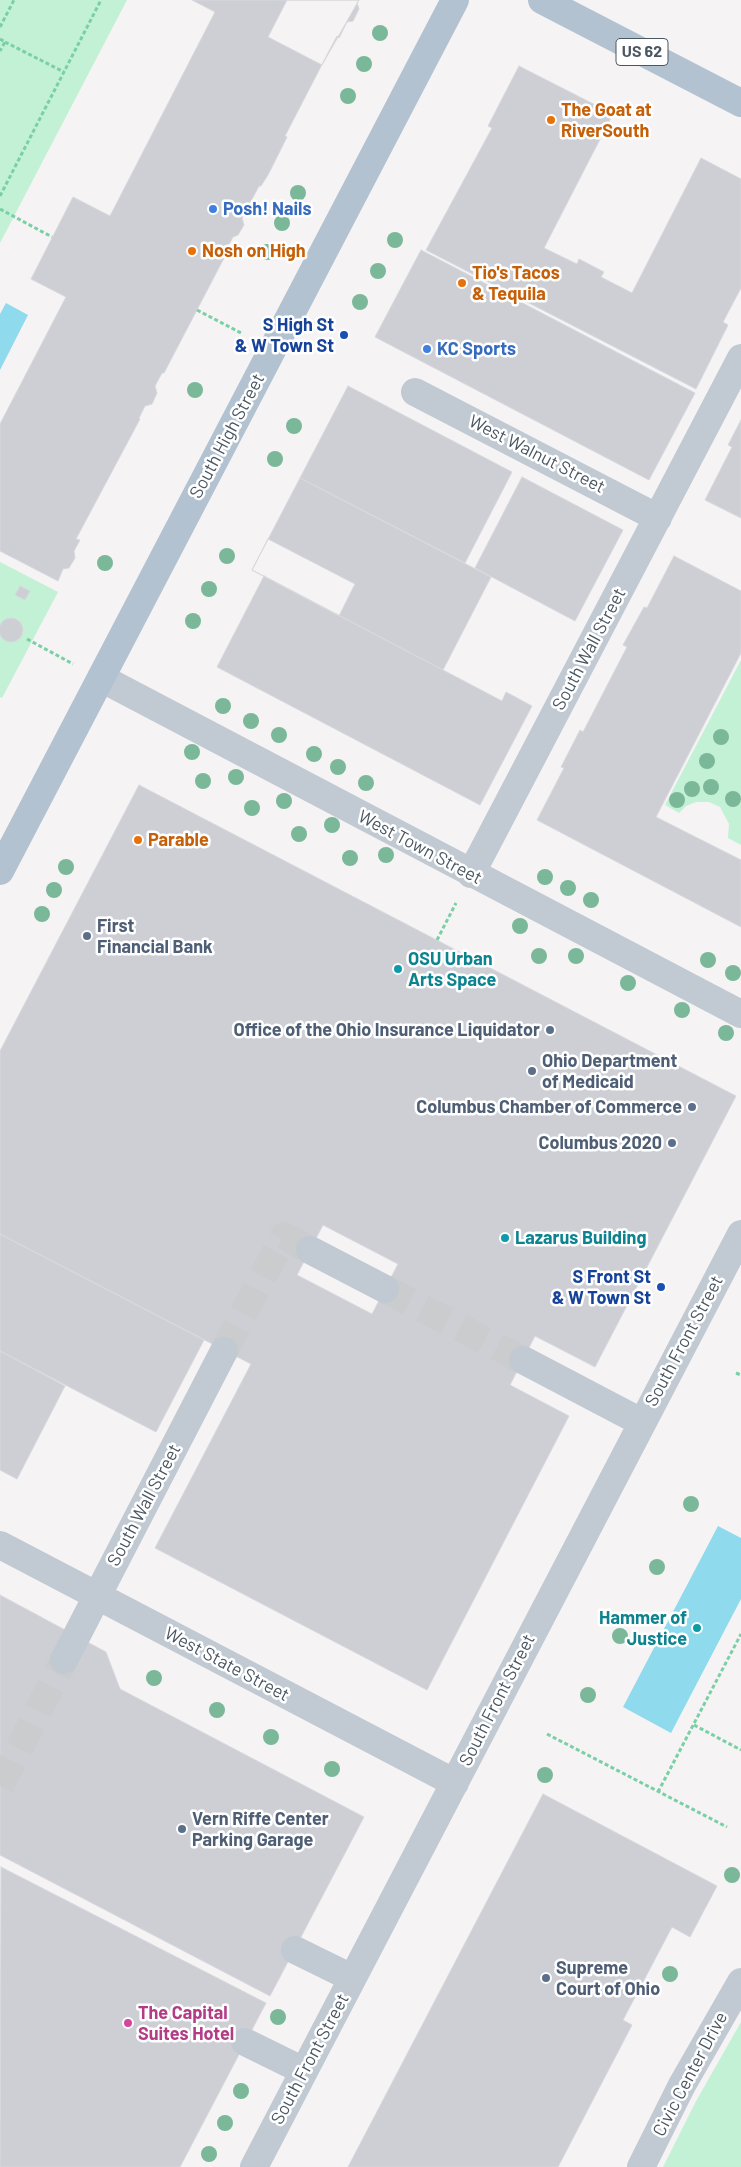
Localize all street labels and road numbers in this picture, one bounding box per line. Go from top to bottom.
road number: US 62 [616,38,668,66]
street label: South High Street [185,370,269,502]
street label: West Walnut Street [465,410,609,498]
street label: South Wall Street [548,584,630,714]
street label: West Town Street [354,805,486,889]
street label: South Front Street [640,1272,728,1410]
street label: South Wall Street [103,1440,185,1570]
street label: West State Street [161,1622,293,1706]
street label: South Front Street [454,1630,540,1770]
street label: South Front Street [266,1990,354,2128]
street label: Civic Center Drive [648,2008,732,2140]

